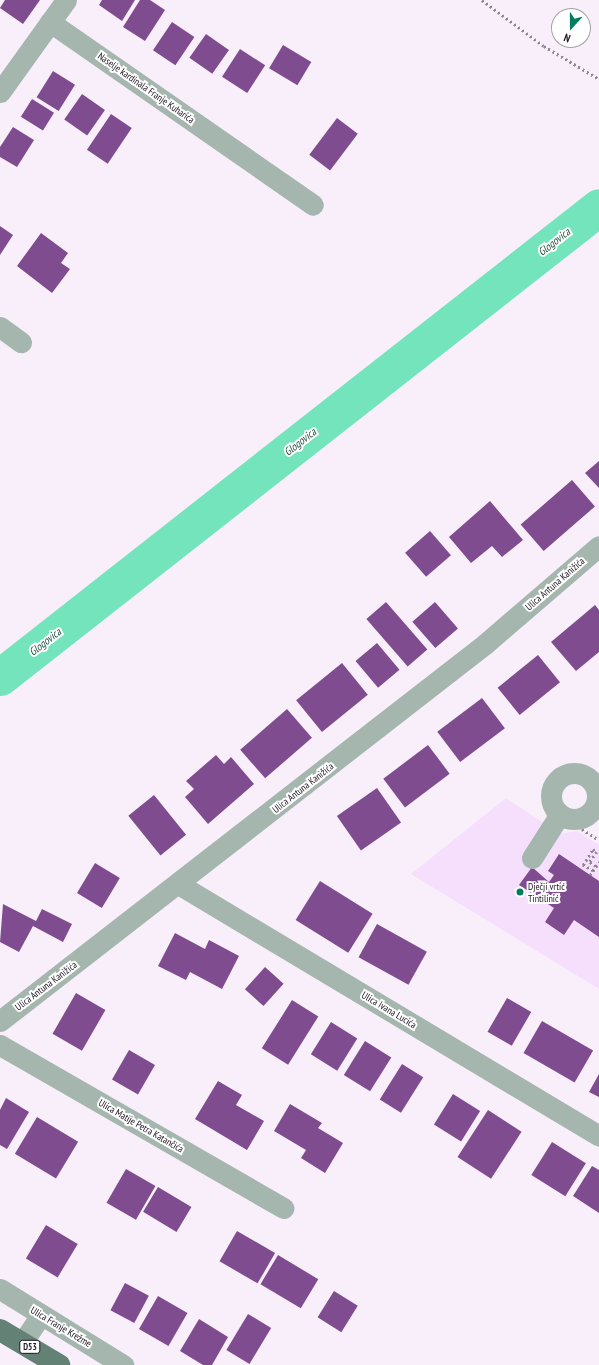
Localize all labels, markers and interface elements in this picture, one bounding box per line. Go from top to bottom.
north arrow [551,8,591,48]
text: N [562,31,572,46]
street label: Naselje kardinala Franje Kuharića [95,50,197,126]
water label: Glogovica [535,225,573,259]
water label: Glogovica [281,425,319,459]
street label: Ulica Antuna Kanižića [523,555,587,613]
water label: Glogovica [26,625,64,659]
street label: Ulica Antuna Kanižića [270,760,336,816]
place label: Dječji vrtić Tintilinić [528,880,565,904]
marker: Dječji vrtić Tintilinić [515,887,525,897]
street label: Ulica Antuna Kanižića [13,959,79,1013]
street label: Ulica Ivana Lucića [359,989,419,1031]
street label: Ulica Matije Petra Katančića [96,1097,186,1155]
street label: Ulica Franje Krežme [28,1304,94,1350]
road number: D53 [19,1340,41,1354]

